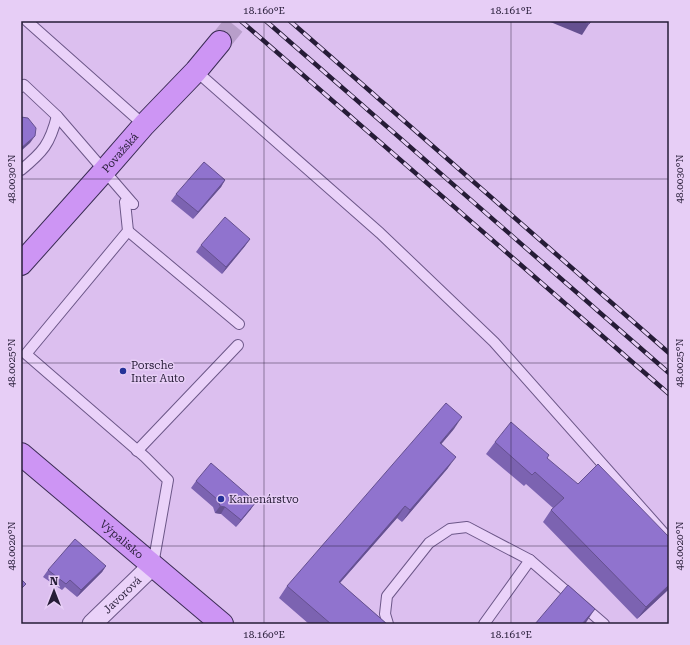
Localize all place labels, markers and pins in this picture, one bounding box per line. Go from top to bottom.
place label: Porsche Inter Auto [131,359,185,385]
marker: Porsche Inter Auto [118,366,128,376]
place label: Kamenárstvo [229,493,299,506]
marker: Kamenárstvo [216,494,226,504]

